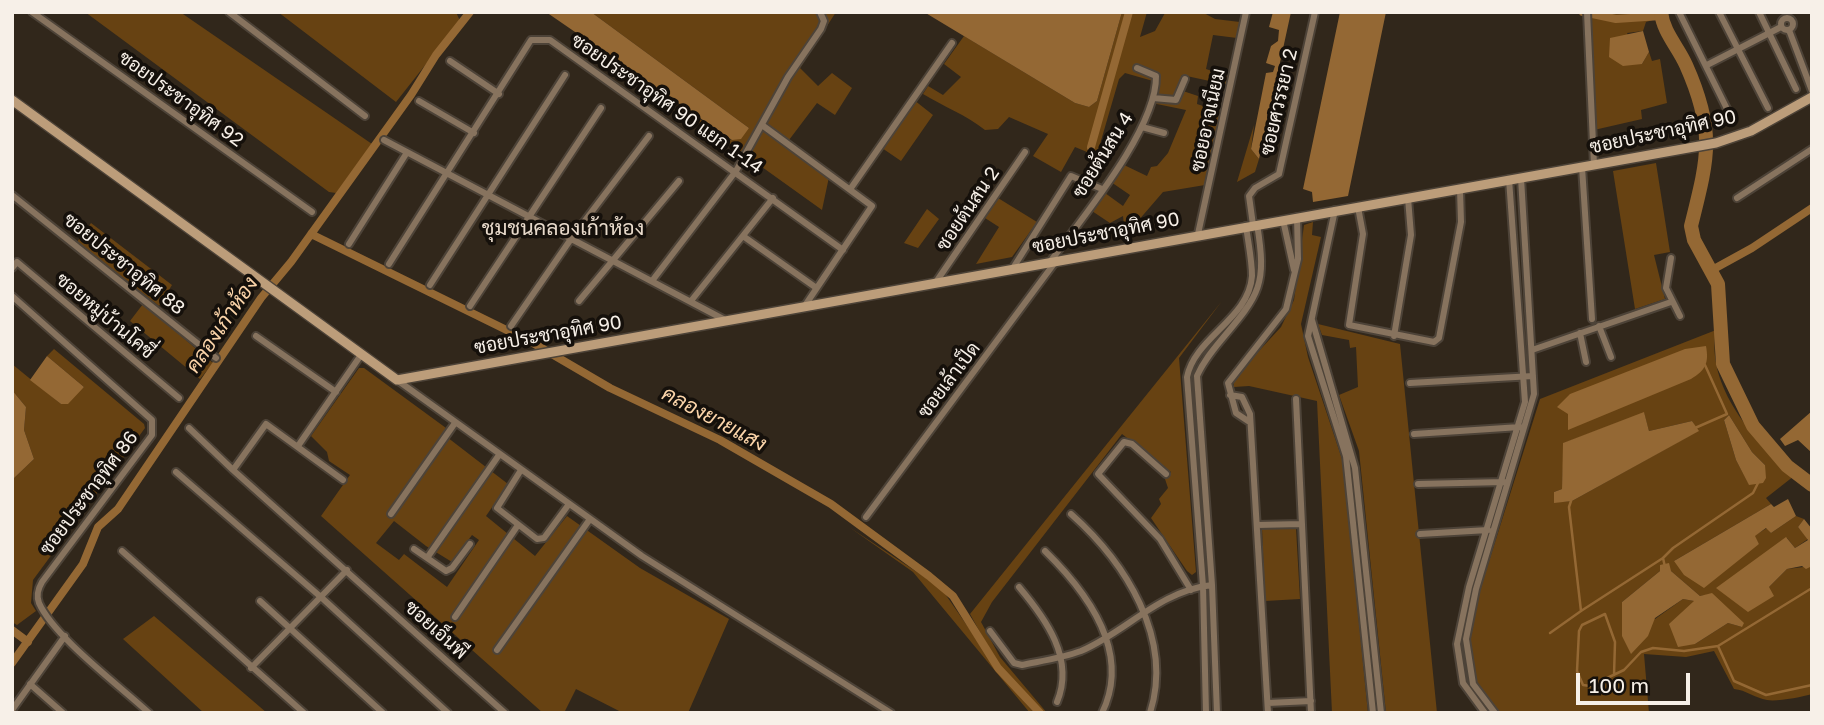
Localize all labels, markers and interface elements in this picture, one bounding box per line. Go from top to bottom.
street label: ซอยประชาอุทิศ 90 แยก 1-14 [567,29,767,179]
street label: ซอยประชาอุทิศ 92 [114,46,248,152]
street label: ซอยศวรรยา 2 [1256,46,1302,158]
street label: ซอยอาจเนียม [1186,66,1230,174]
street label: ซอยประชาอุทิศ 90 [1588,105,1738,159]
street label: ซอยต้นสน 4 [1068,108,1138,202]
street label: ซอยต้นสน 2 [932,163,1004,255]
street label: ซอยประชาอุทิศ 88 [59,208,189,320]
street label: ซอยประชาอุทิศ 90 [1031,208,1181,258]
district label: ชุมชนคลองเก้าห้อง [482,215,644,241]
street label: ซอยหมู่บ้านโคซี่ [51,268,159,364]
water label: คลองเก้าห้อง [181,272,263,378]
street label: ซอยประชาอุทิศ 90 [472,311,624,359]
street label: ซอยเล้าเป็ด [913,337,985,423]
water label: คลองยายแสง [657,381,771,457]
street label: ซอยประชาอุทิศ 86 [35,427,143,559]
street label: ซอยเอ็นพี [400,596,472,664]
scale bar [1579,658,1693,702]
text: 100 m [1589,672,1649,698]

